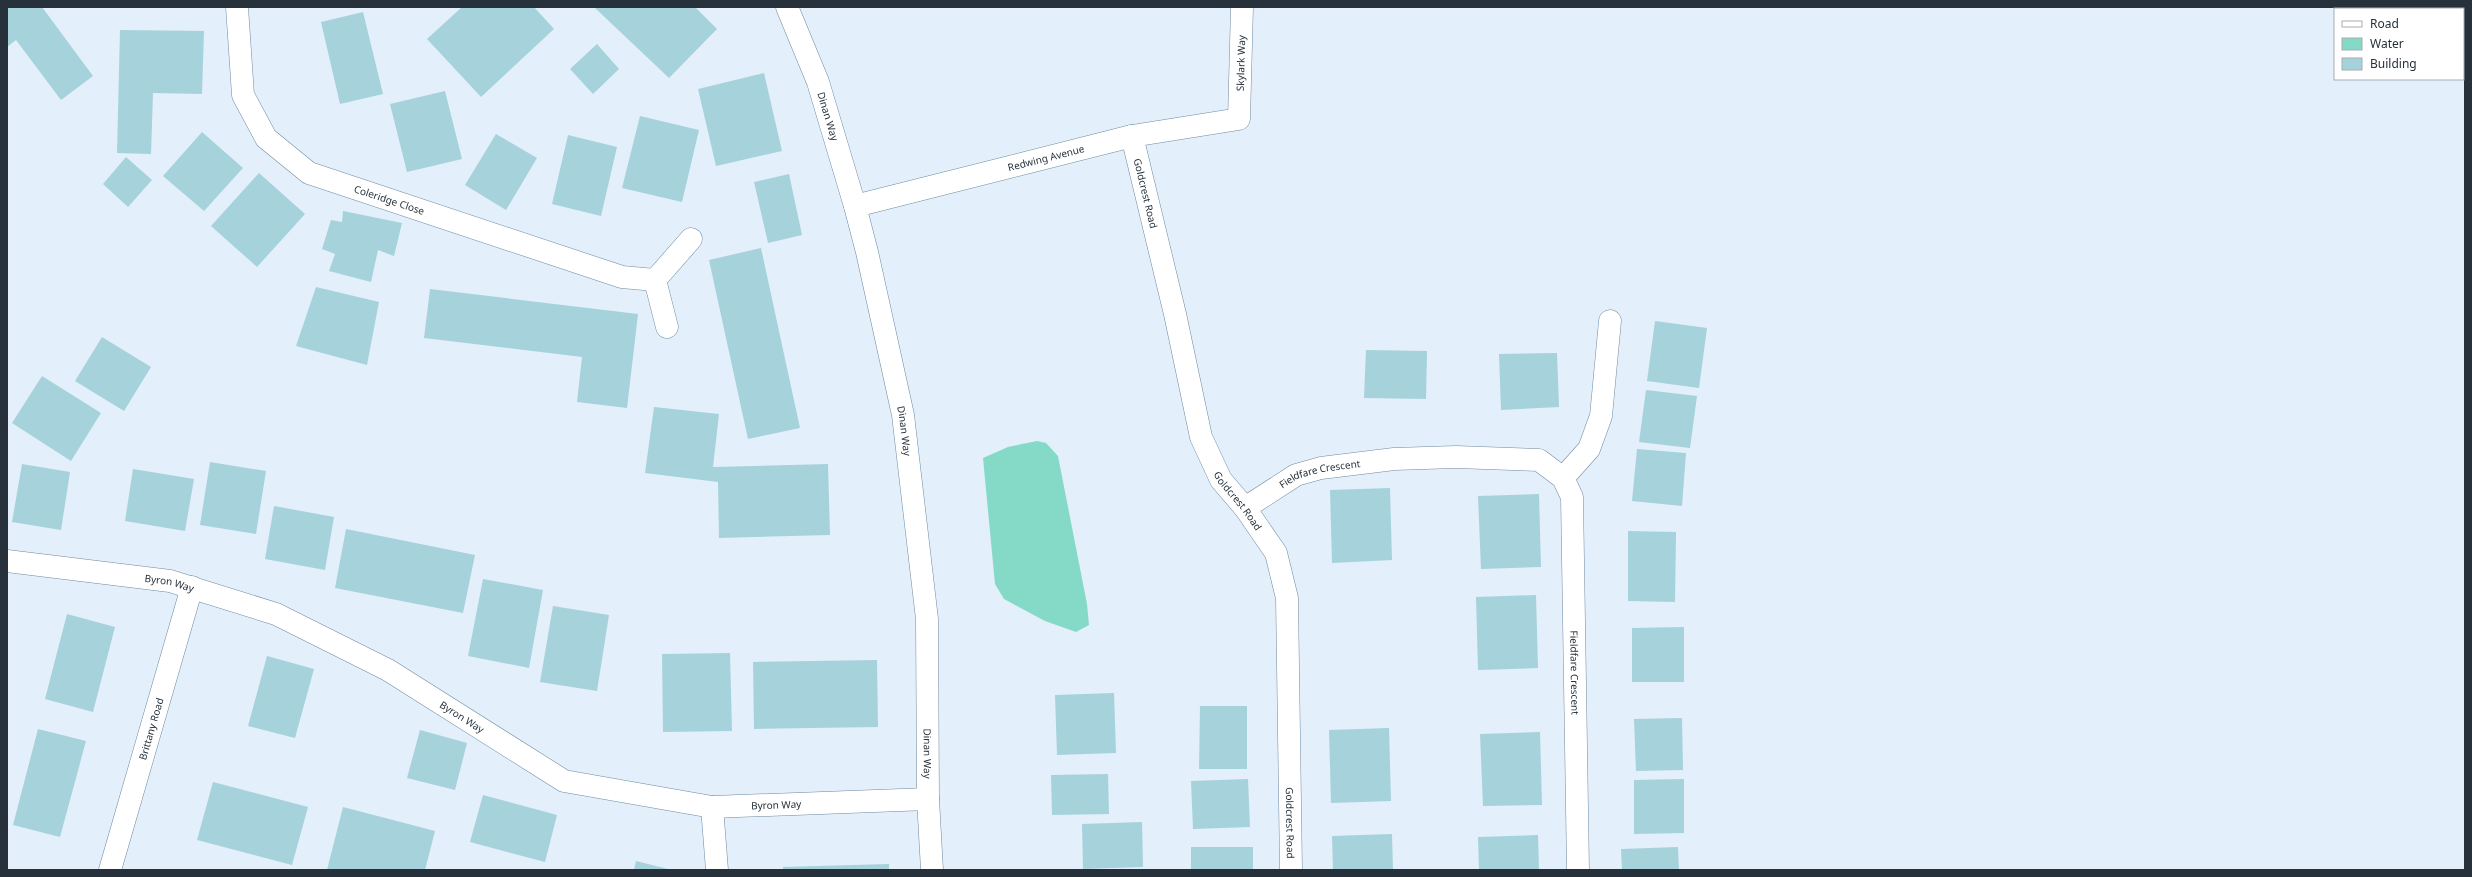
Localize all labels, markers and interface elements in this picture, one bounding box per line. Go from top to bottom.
legend [2334,8,2464,80]
text: Road [2370,15,2399,32]
street label: Skylark Way [1233,34,1248,91]
text: Water [2370,35,2404,52]
text: Building [2370,55,2417,72]
street label: Dinan Way [814,90,842,143]
street label: Redwing Avenue [1006,141,1086,174]
street label: Goldcrest Road [1131,157,1161,230]
street label: Coleridge Close [352,181,427,218]
street label: Dinan Way [894,405,915,458]
street label: Fieldfare Crescent [1276,456,1361,491]
street label: Goldcrest Road [1211,469,1265,533]
street label: Byron Way [144,571,197,595]
street label: Fieldfare Crescent [1567,630,1583,715]
street label: Brittany Road [135,696,167,762]
street label: Byron Way [437,697,488,736]
street label: Dinan Way [921,728,935,780]
street label: Goldcrest Road [1283,787,1298,859]
street label: Byron Way [751,797,802,813]

